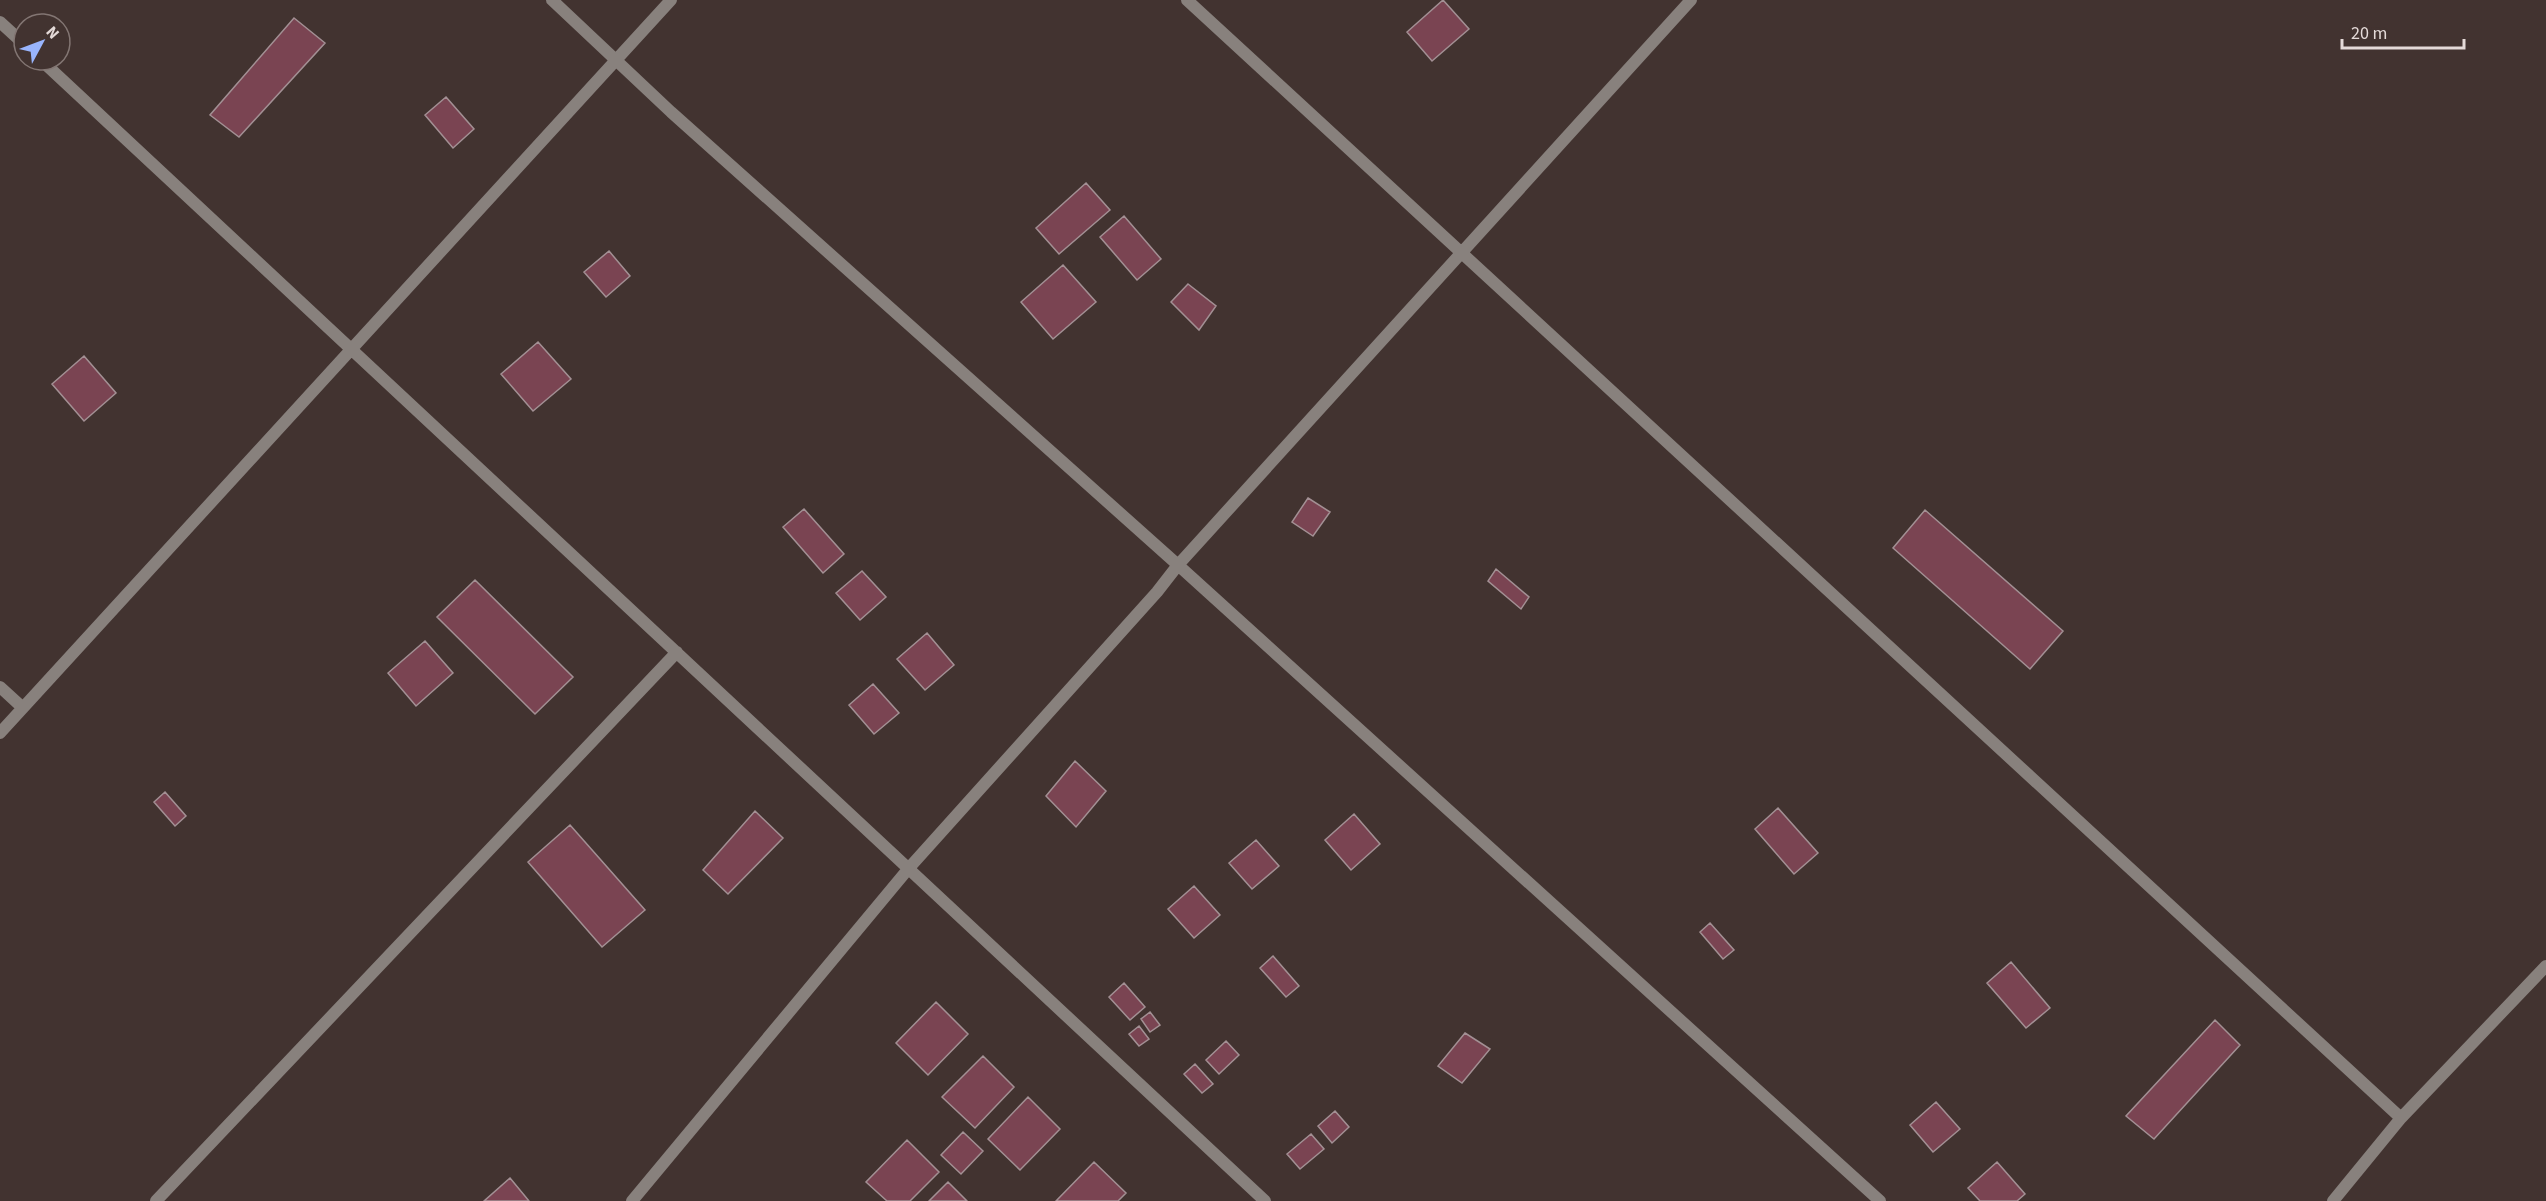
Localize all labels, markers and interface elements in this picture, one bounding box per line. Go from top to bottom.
north arrow [12,12,72,72]
scale bar [2342,12,2464,50]
text: 20 m [2351,21,2387,46]
text: N [41,22,64,44]

